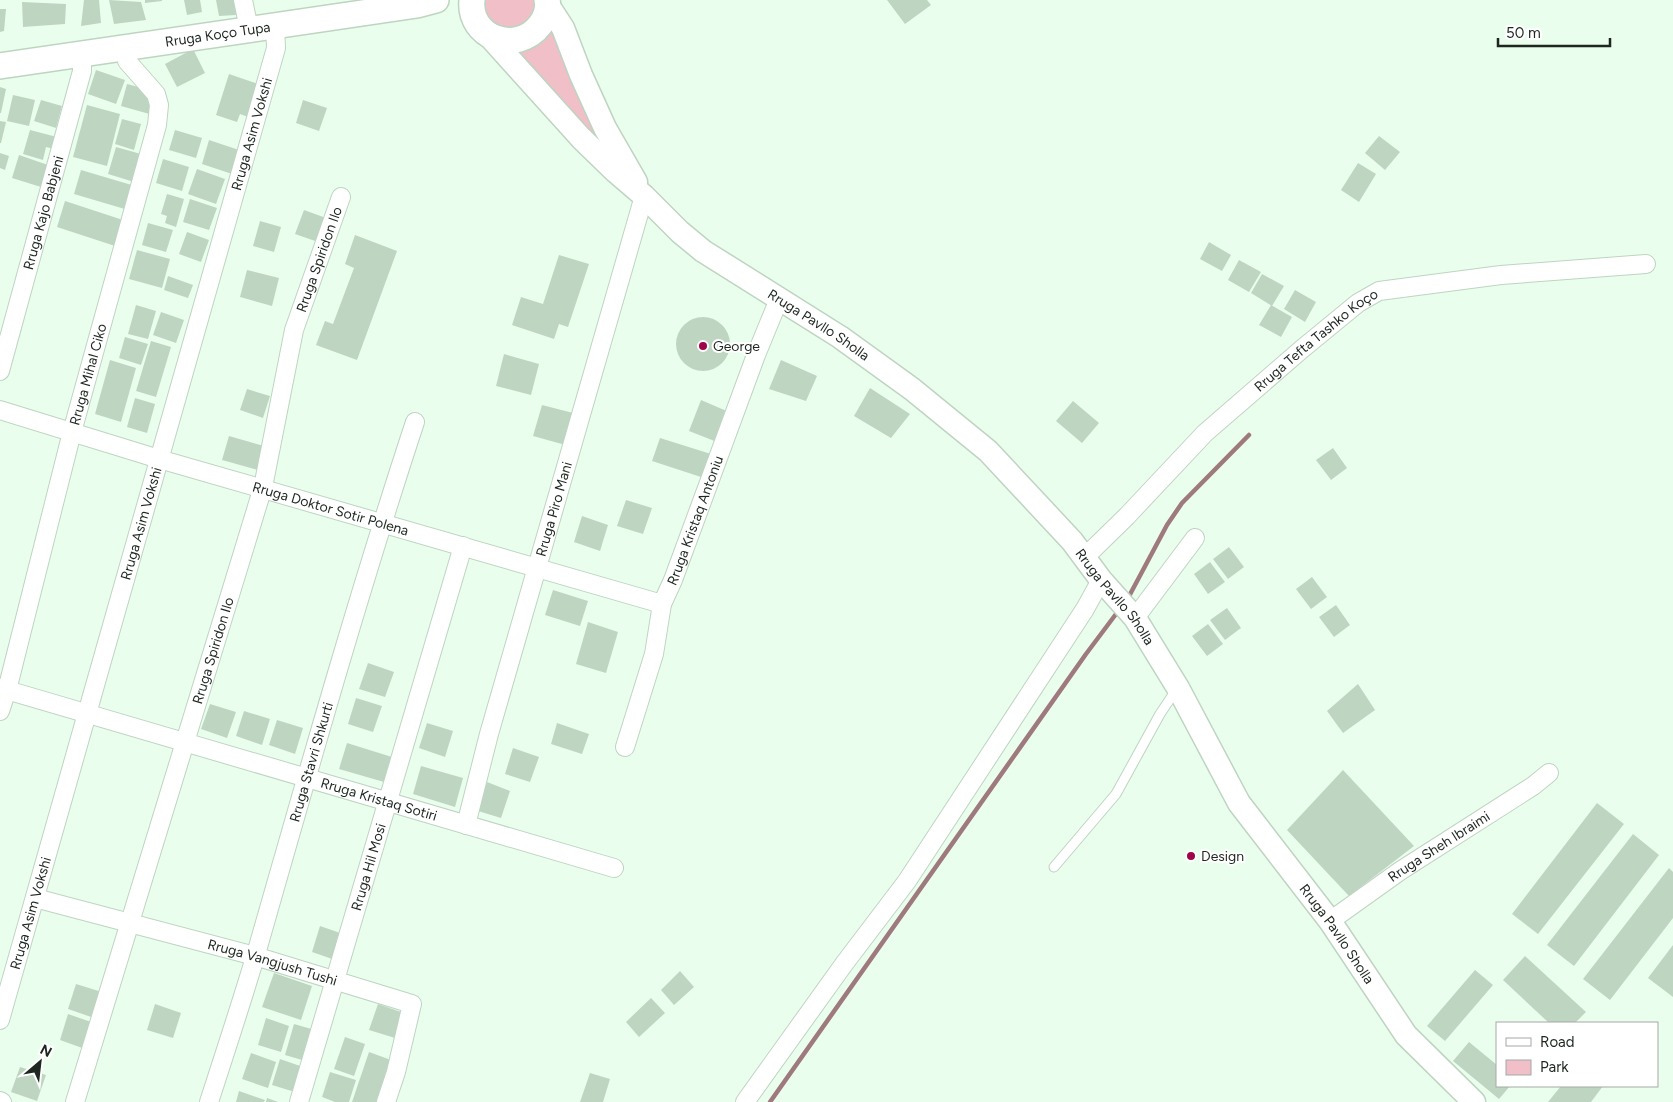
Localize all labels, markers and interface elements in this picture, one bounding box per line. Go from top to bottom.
scale bar [1498,15,1610,47]
street label: Rruga Koço Tupa [164,18,271,50]
text: 50 m [1506,24,1541,42]
street label: Rruga Asim Vokshi [227,76,276,192]
street label: Rruga Kajo Babjeni [20,154,67,272]
street label: Rruga Spiridon Ilo [292,204,345,315]
street label: Rruga Pavllo Sholla [765,285,873,364]
street label: Rruga Tefta Tashko Koço [1251,285,1381,395]
street label: Rruga Mihal Ciko [66,322,110,427]
place label: George [713,338,760,355]
marker: George [697,340,709,352]
street label: Rruga Kristaq Antoniu [663,453,727,588]
street label: Rruga Piro Mani [532,460,576,558]
street label: Rruga Asim Vokshi [117,465,165,582]
street label: Rruga Doktor Sotir Polena [251,478,411,539]
street label: Rruga Pavllo Sholla [1072,545,1158,648]
street label: Rruga Spiridon Ilo [189,595,237,706]
street label: Rruga Stavri Shkurti [286,700,337,824]
street label: Rruga Kristaq Sotiri [319,774,439,824]
street label: Rruga Sheh Ibraimi [1385,807,1493,885]
street label: Rruga Hil Mosi [347,821,389,913]
place label: Design [1201,848,1244,865]
marker: Design [1185,850,1197,862]
street label: Rruga Asim Vokshi [6,855,54,972]
street label: Rruga Pavllo Sholla [1296,881,1378,987]
street label: Rruga Vangjush Tushi [206,935,339,989]
legend [1496,1022,1658,1087]
text: Road [1540,1033,1575,1051]
north arrow [15,1037,65,1087]
text: N [37,1041,55,1061]
text: Park [1540,1058,1569,1076]

